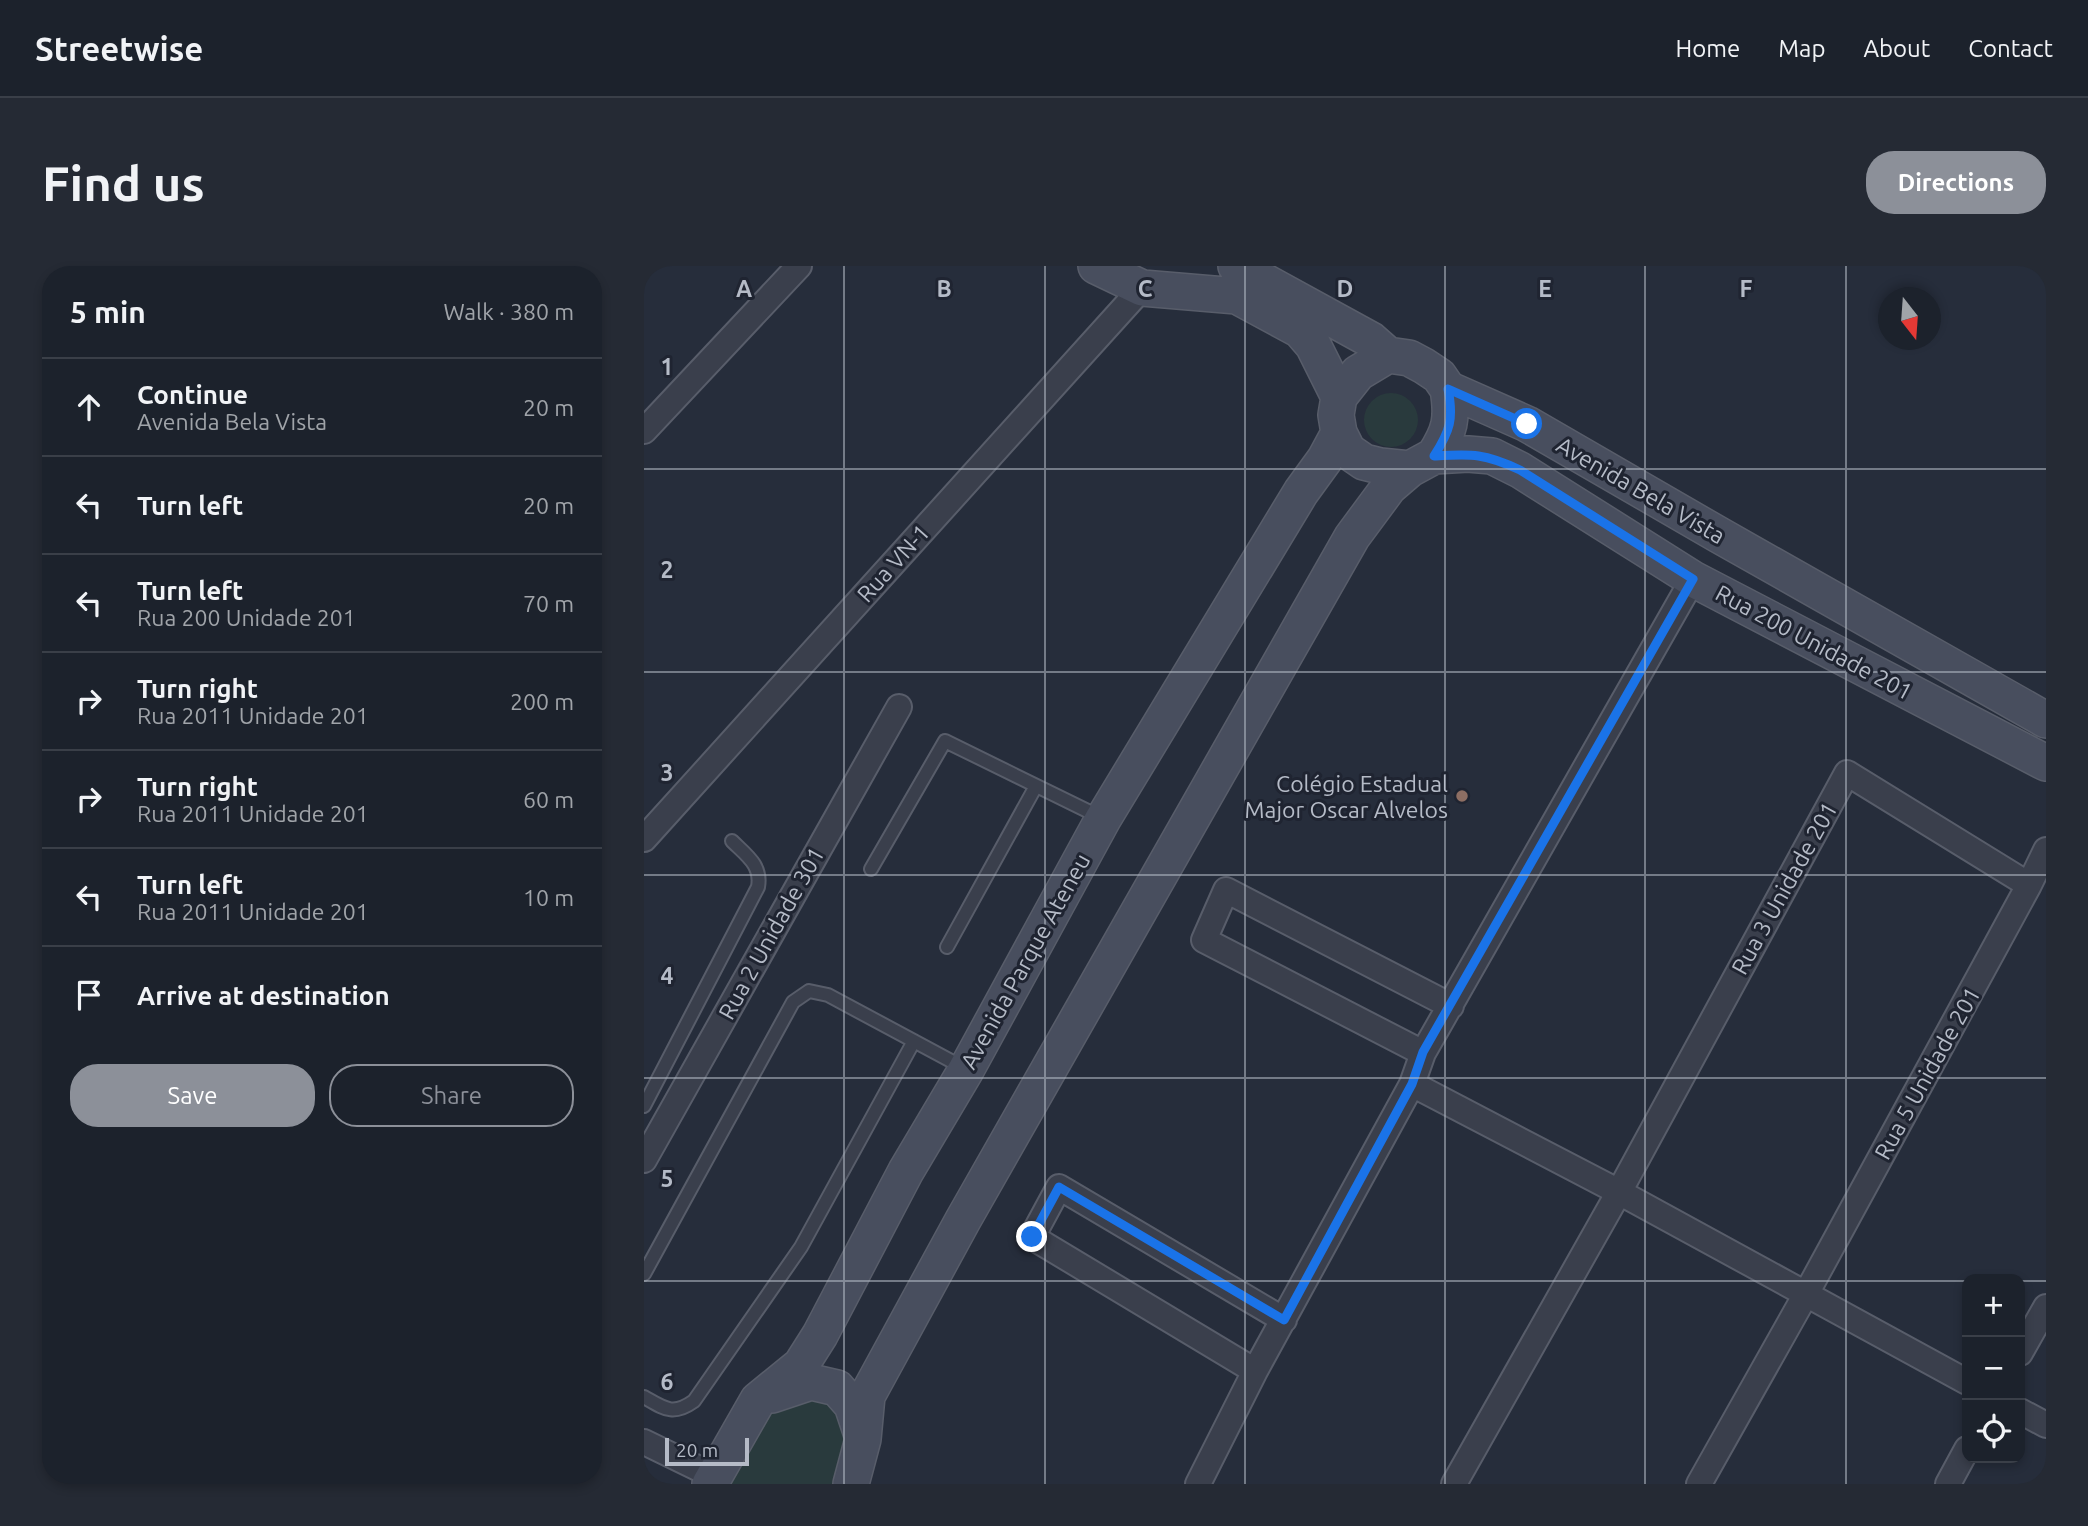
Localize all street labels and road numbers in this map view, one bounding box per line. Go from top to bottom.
street label: Avenida Bela Vista [1552,432,1730,548]
street label: Rua VN-1 [852,519,934,607]
street label: Rua 200 Unidade 201 [1712,580,1916,704]
street label: Rua 3 Unidade 201 [1726,798,1842,978]
street label: Rua 2 Unidade 301 [713,843,829,1023]
street label: Avenida Parque Ateneu [955,849,1095,1073]
street label: Rua 5 Unidade 201 [1869,983,1985,1163]

